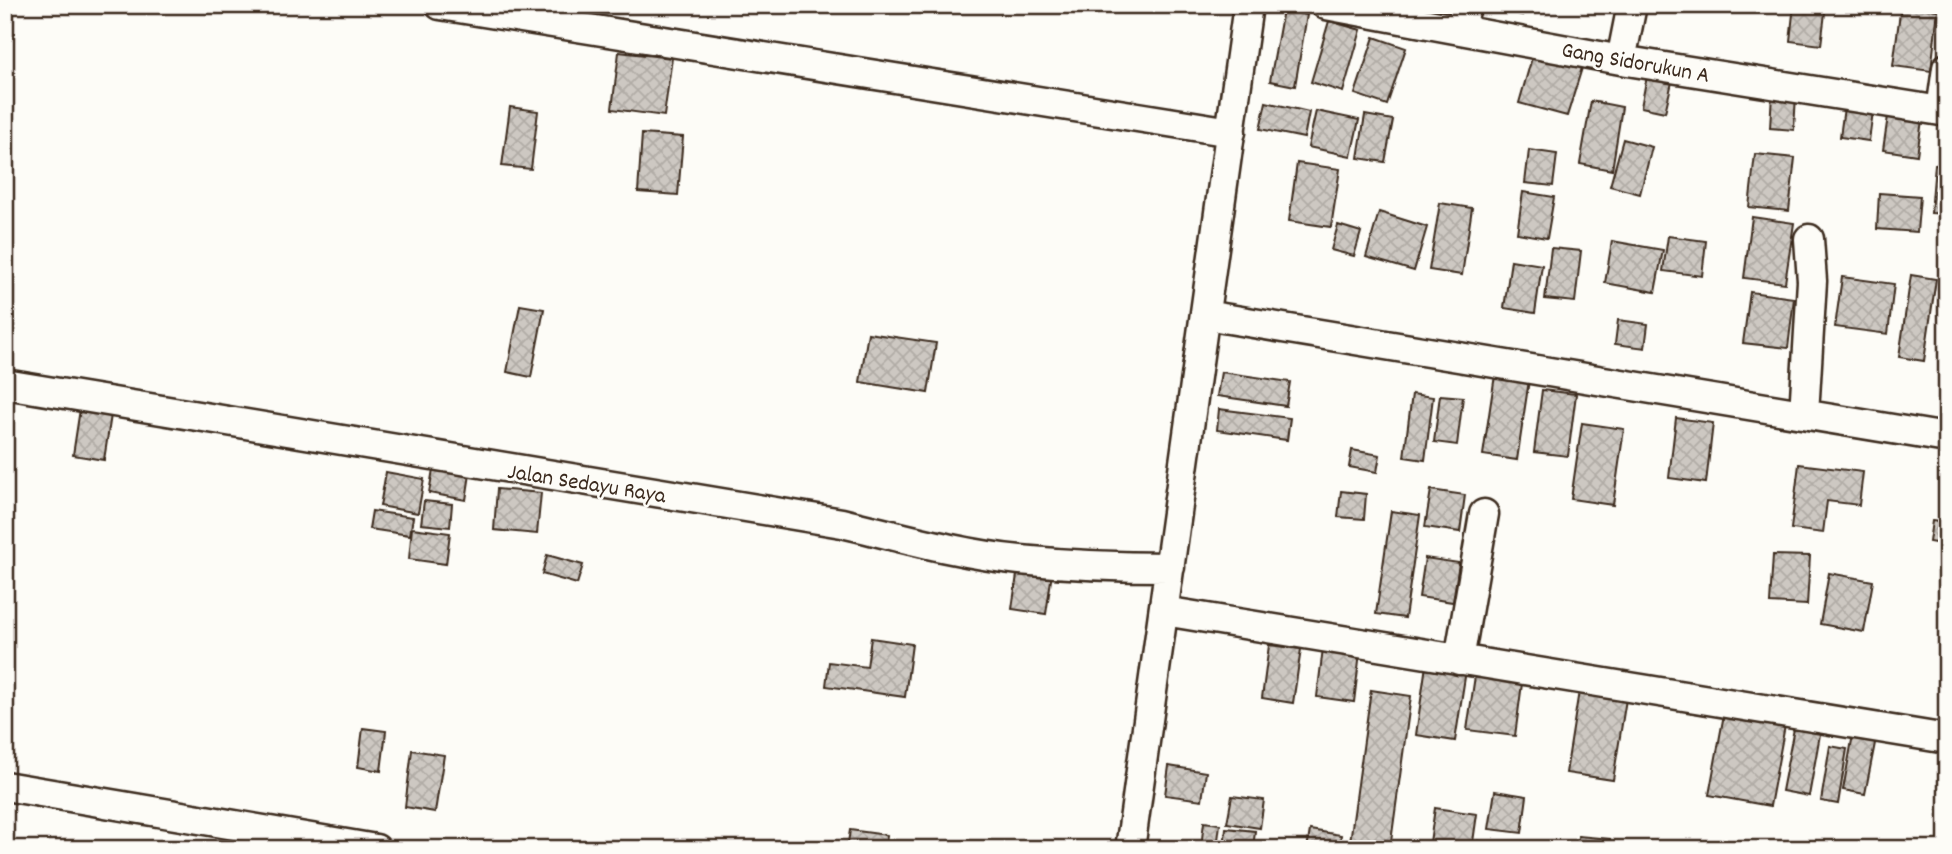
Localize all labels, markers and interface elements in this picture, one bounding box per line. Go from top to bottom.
street label: Gang Sidorukun A [1559,35,1712,94]
street label: Jalan Sedayu Raya [505,457,669,514]

